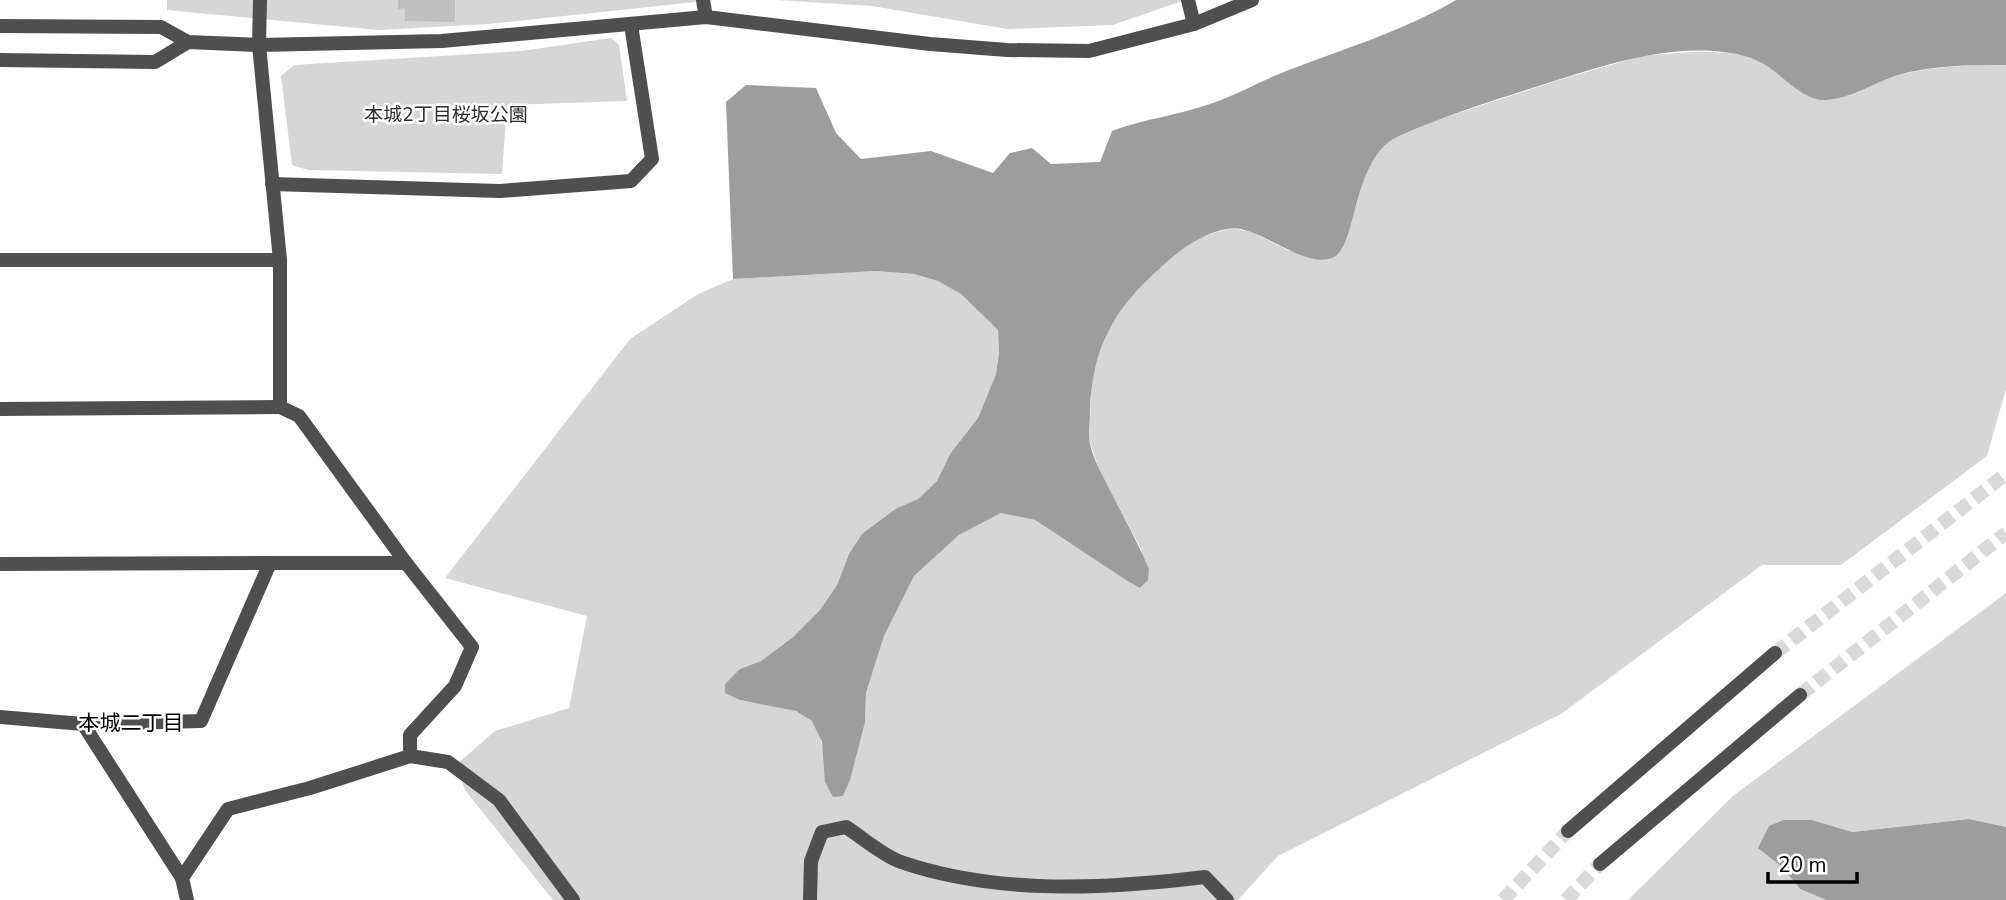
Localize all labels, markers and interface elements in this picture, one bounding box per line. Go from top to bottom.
park label: 本城2丁目桜坂公園 [364,102,528,128]
district label: 本城二丁目 [79,709,184,737]
scale bar [1768,841,1857,885]
text: 20 m [1778,851,1827,879]

